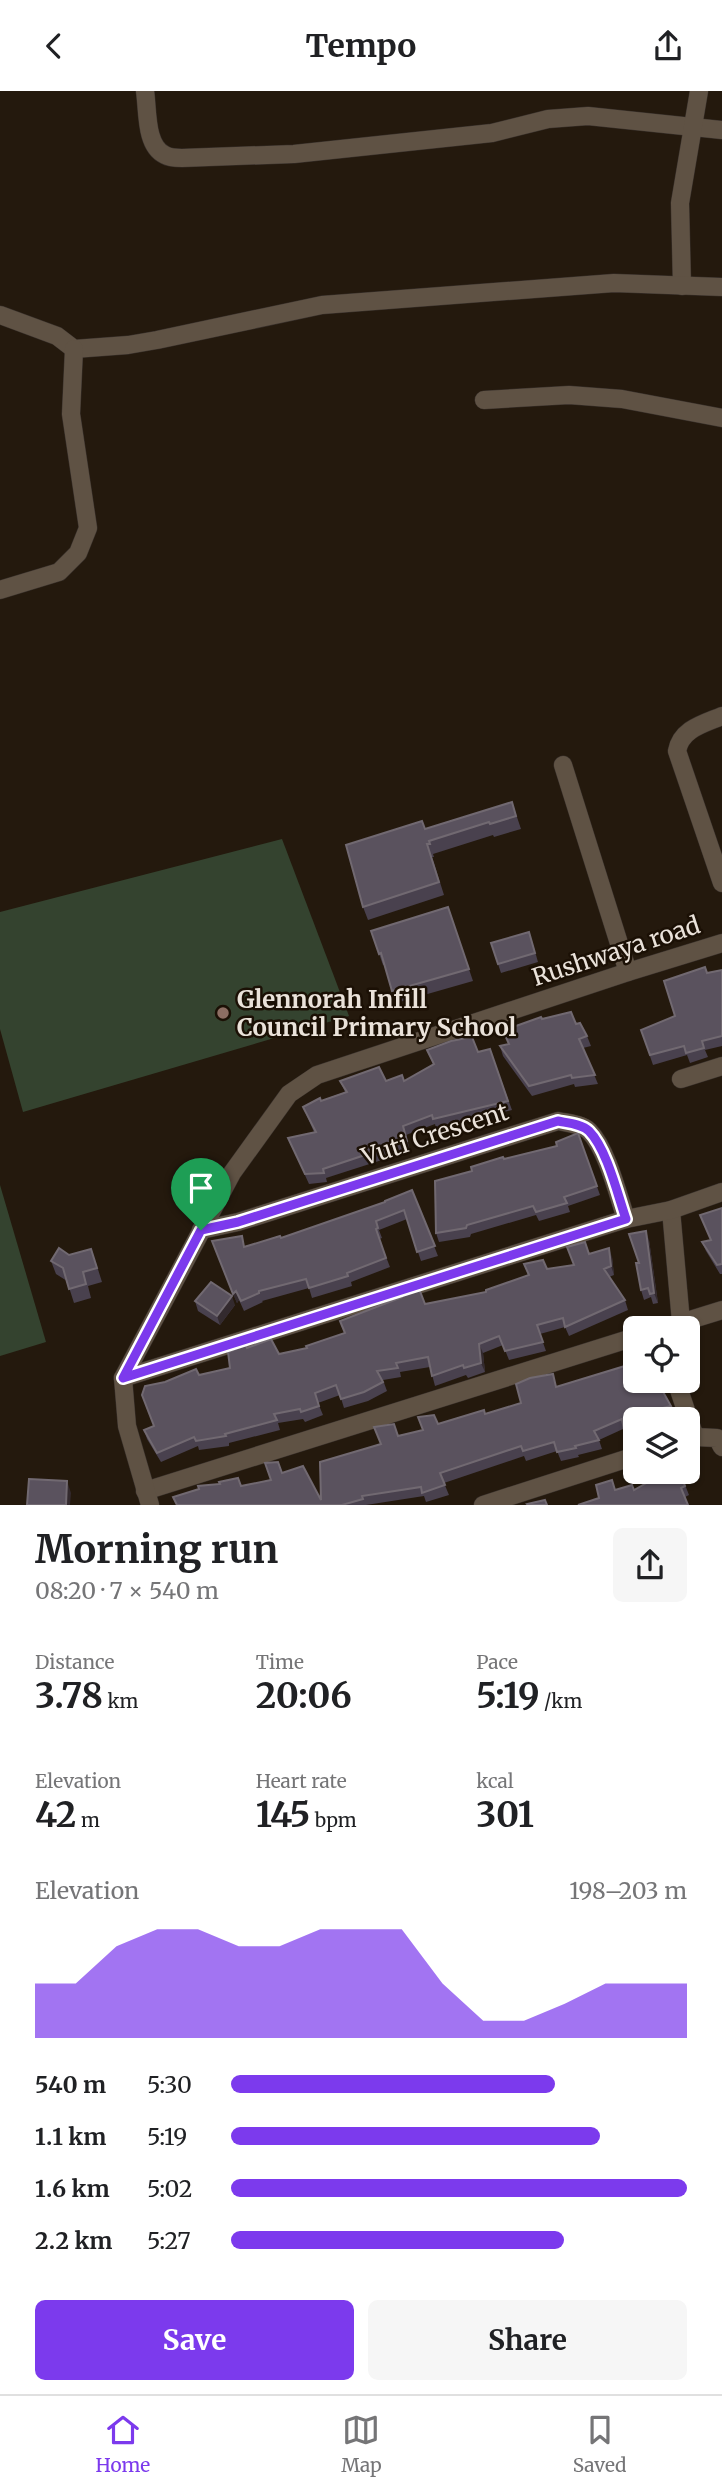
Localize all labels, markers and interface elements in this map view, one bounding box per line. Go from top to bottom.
text: Tempo [306,26,416,66]
icon: back [35,27,73,65]
icon: share [649,27,687,65]
street label: Rushwaya road [528,909,704,993]
place label: Glennorah Infill Council Primary School [237,984,517,1043]
marker: Glennorah Infill Council Primary School [215,1005,231,1021]
street label: Vuti Crescent [357,1096,513,1173]
pin [171,1158,231,1230]
icon: arrive [182,1169,220,1207]
map controls [623,1316,700,1484]
button: locate [623,1316,700,1393]
button: layers [623,1407,700,1484]
text: Morning run [35,1526,278,1573]
button: share [613,1528,687,1602]
text: 08:20 · 7 × 540 m [35,1576,219,1605]
text: Distance [35,1650,114,1674]
text: Time [256,1650,304,1674]
text: Pace [476,1650,518,1674]
text: 3.78 [35,1674,103,1718]
text: 20:06 [256,1674,352,1718]
text: 5:19 [476,1674,540,1718]
text: km [103,1689,138,1713]
text: /km [540,1689,582,1713]
text: Elevation [35,1769,121,1793]
text: Heart rate [256,1769,347,1793]
text: kcal [476,1769,514,1793]
text: 42 [35,1793,76,1837]
text: 145 [256,1793,310,1837]
text: 301 [476,1793,534,1837]
text: m [76,1808,100,1832]
text: bpm [310,1808,357,1832]
text: Elevation [35,1876,139,1905]
text: 198–203 m [569,1876,687,1905]
text: 540 m [35,2070,106,2099]
text: 5:30 [147,2070,192,2099]
text: 1.1 km [35,2122,106,2151]
text: 5:19 [147,2122,187,2151]
text: 1.6 km [35,2174,110,2203]
text: 5:02 [147,2174,192,2203]
text: 2.2 km [35,2226,113,2255]
text: 5:27 [147,2226,191,2255]
button: Save [35,2300,354,2380]
button: Share [368,2300,687,2380]
tab: Home [95,2411,150,2477]
tab: Map [341,2411,382,2477]
tab: Saved [573,2411,627,2477]

